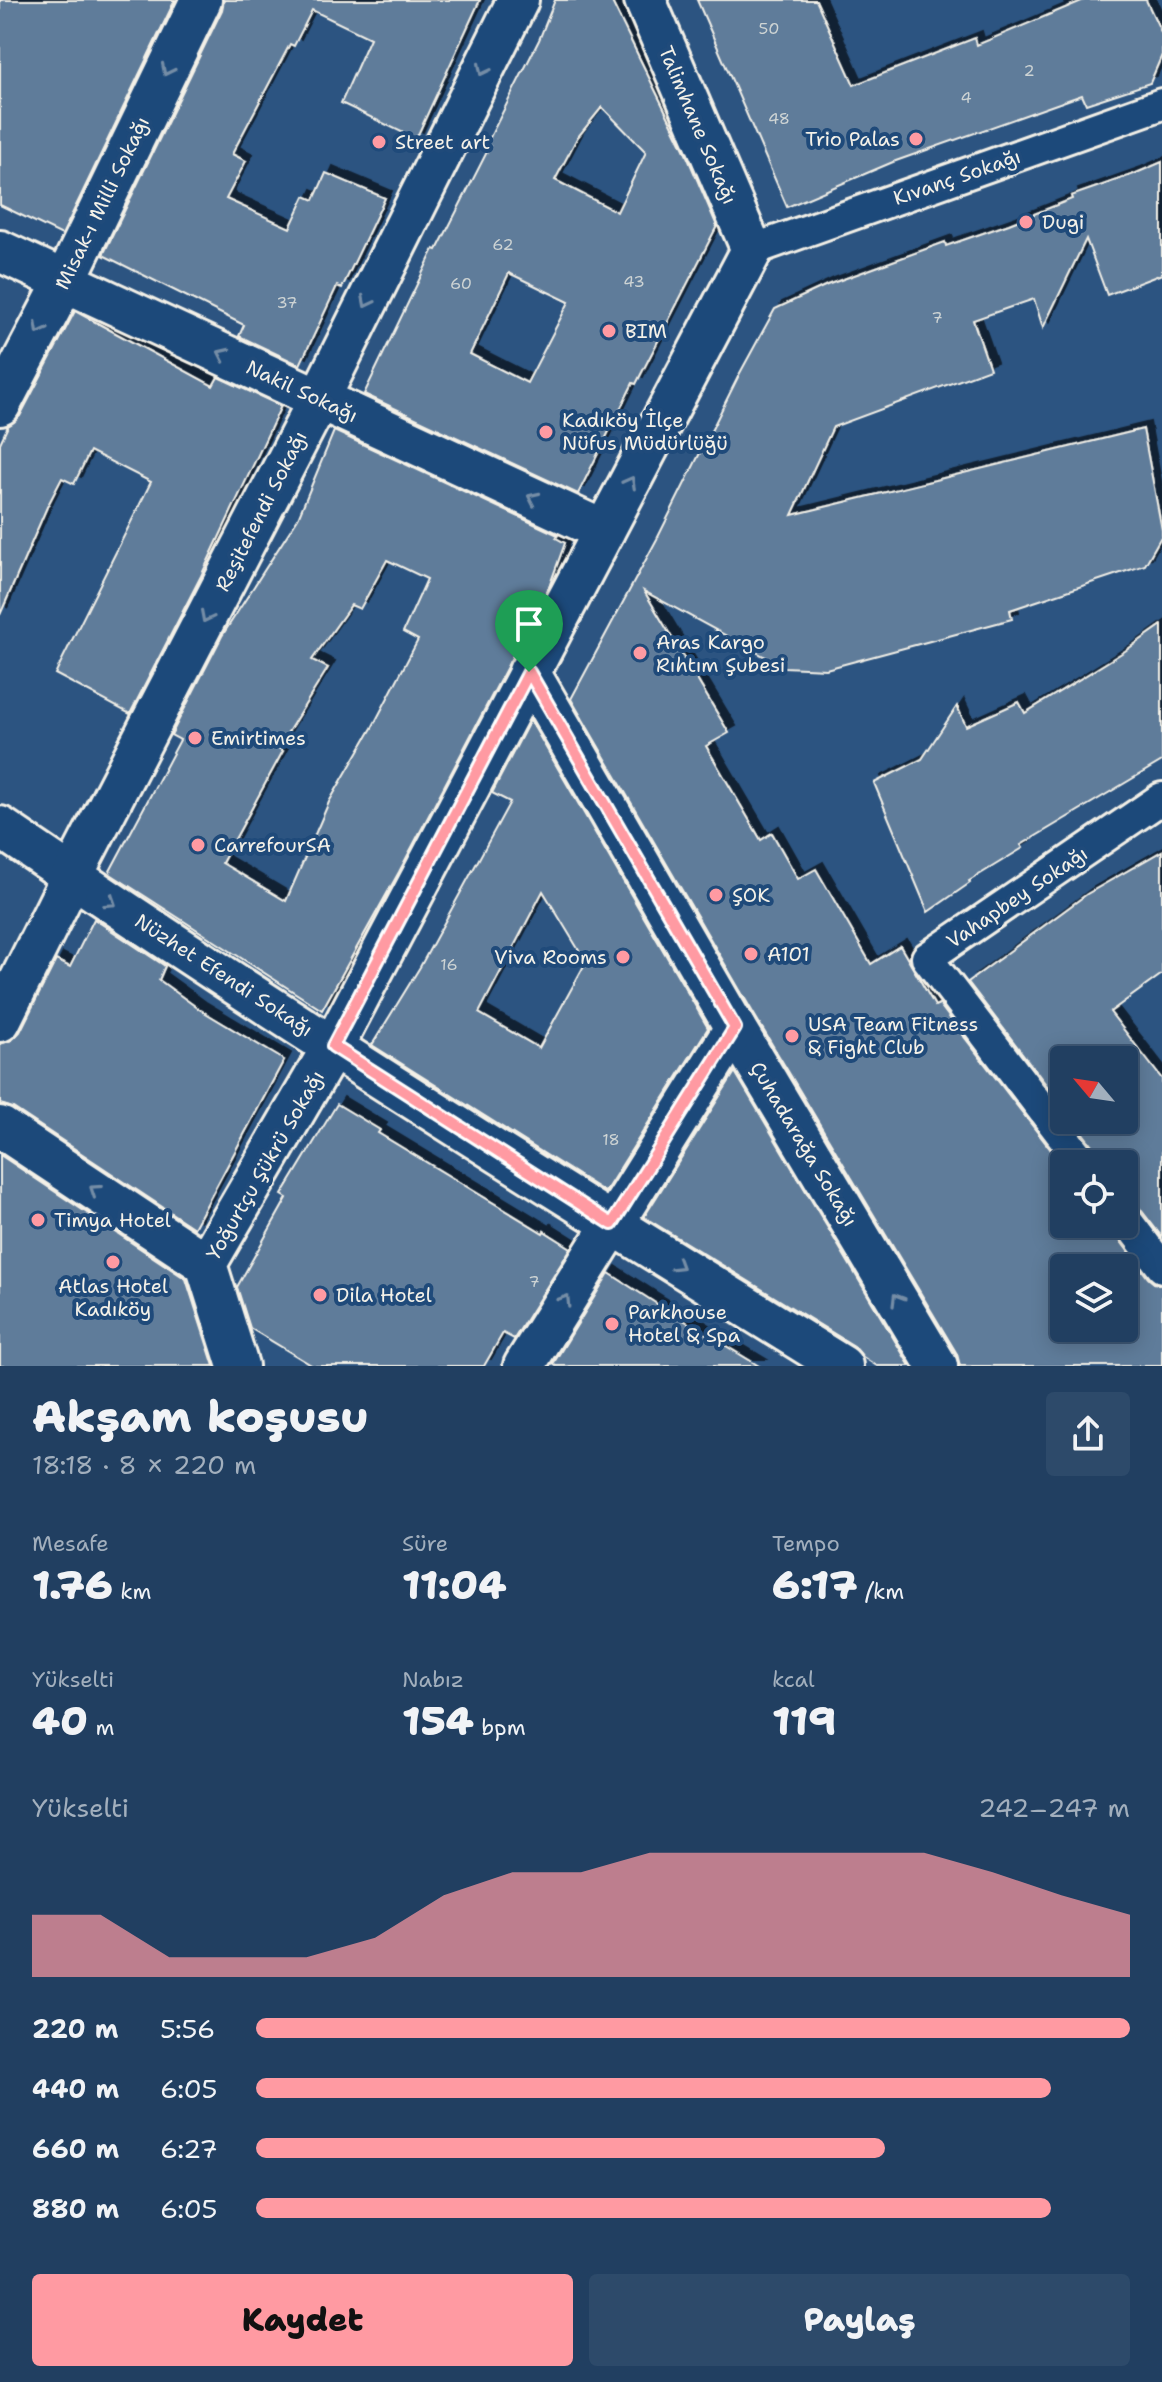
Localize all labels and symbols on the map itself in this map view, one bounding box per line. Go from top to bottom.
house number: 50 [759,18,779,39]
street label: Talimhane Sokağı [653,42,743,208]
house number: 2 [1023,60,1035,81]
one-way arrow [478,61,493,76]
one-way arrow [161,62,177,77]
house number: 4 [960,87,972,108]
house number: 48 [768,108,790,129]
street label: Misak-ı Milli Sokağı [49,112,155,294]
place label: Trio Palas [805,126,900,152]
place label: Street art [395,129,490,155]
marker: Trio Palas [907,130,925,148]
marker: Street art [370,133,388,151]
street label: Kıvanç Sokağı [890,143,1024,211]
place label: Dugi [1042,209,1084,235]
marker: Dugi [1017,213,1035,231]
house number: 62 [492,234,514,255]
house number: 43 [623,271,645,292]
house number: 60 [450,273,472,294]
house number: 37 [276,292,298,313]
one-way arrow [361,294,377,309]
house number: 7 [931,307,943,328]
place label: BIM [625,318,667,344]
one-way arrow [34,320,49,335]
marker: BIM [600,322,618,340]
one-way arrow [216,348,231,364]
street label: Nakil Sokağı [242,354,362,428]
place label: Kadıköy İlçe Nüfus Müdürlüğü [562,407,728,456]
marker: Kadıköy İlçe Nüfus Müdürlüğü [537,423,555,441]
street label: Reşitefendi Sokağı [209,426,313,596]
one-way arrow [620,476,635,490]
one-way arrow [527,492,541,508]
pin [495,590,563,672]
one-way arrow [200,609,215,624]
place label: Aras Kargo Rıhtım Şubesi [656,629,785,678]
marker: Aras Kargo Rıhtım Şubesi [631,644,649,662]
place label: Emirtimes [211,725,306,751]
marker: Emirtimes [186,729,204,747]
place label: CarrefourSA [214,832,331,858]
marker: CarrefourSA [189,836,207,854]
street label: Vahapbey Sokağı [941,840,1093,954]
place label: ŞOK [732,882,770,908]
marker: ŞOK [707,886,725,904]
one-way arrow [102,892,117,907]
street label: Nüzhet Efendi Sokağı [130,908,318,1042]
place label: A101 [767,941,810,967]
place label: Viva Rooms [494,944,607,970]
marker: A101 [742,945,760,963]
marker: Viva Rooms [614,948,632,966]
house number: 16 [440,954,458,975]
place label: USA Team Fitness & Fight Club [808,1011,978,1060]
marker: USA Team Fitness & Fight Club [783,1027,801,1045]
north arrow [1050,1046,1138,1134]
street label: Çuhadarağa Sokağı [744,1057,864,1231]
street label: Yoğurtçu Şükrü Sokağı [200,1066,330,1264]
house number: 18 [602,1129,620,1150]
one-way arrow [89,1185,103,1200]
place label: Timya Hotel [54,1207,171,1233]
marker: Timya Hotel [29,1211,47,1229]
marker: Atlas Hotel Kadıköy [104,1253,122,1271]
one-way arrow [669,1255,684,1271]
house number: 7 [528,1271,540,1292]
place label: Atlas Hotel Kadıköy [58,1273,168,1322]
place label: Dila Hotel [336,1282,432,1308]
marker: Dila Hotel [311,1286,329,1304]
one-way arrow [891,1293,907,1308]
one-way arrow [556,1294,571,1308]
place label: Parkhouse Hotel & Spa [628,1299,741,1348]
marker: Parkhouse Hotel & Spa [603,1315,621,1333]

